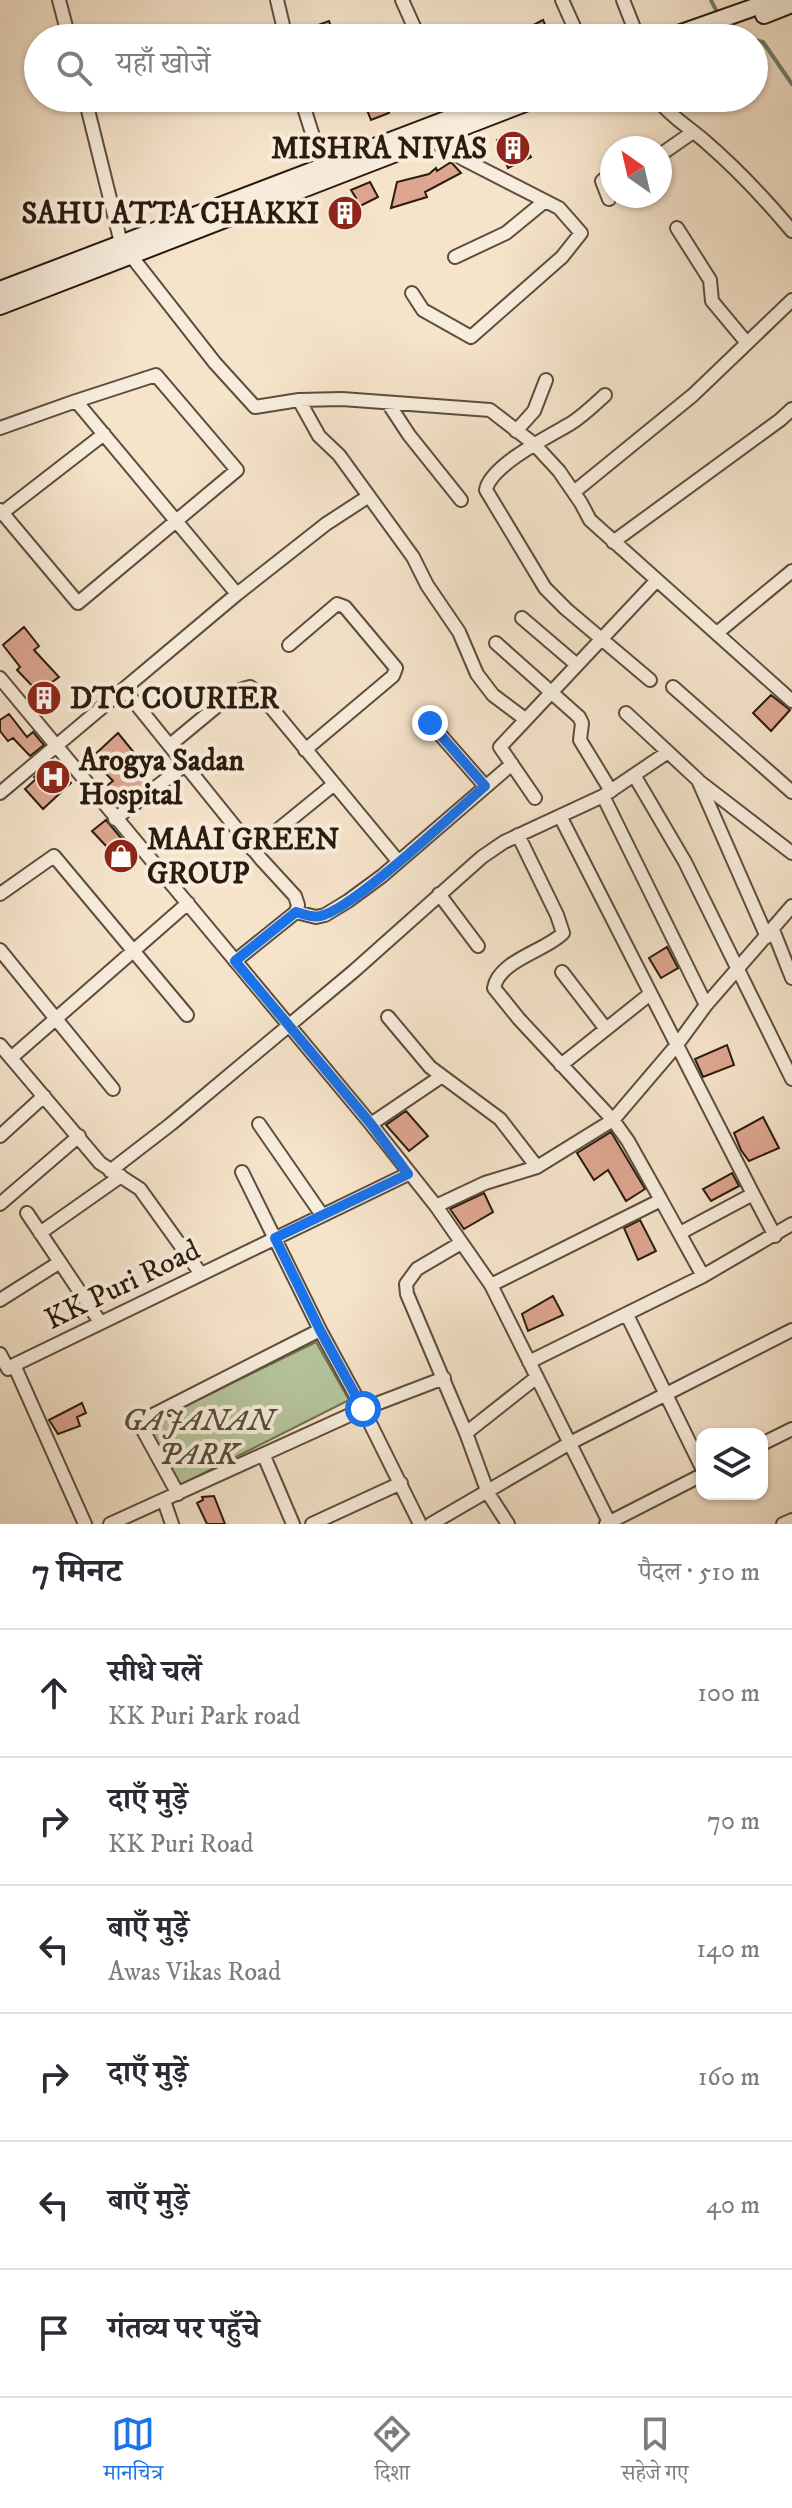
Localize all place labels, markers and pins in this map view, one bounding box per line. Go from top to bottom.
building icon: MISHRA NIVAS [494,129,532,167]
place label: MISHRA NIVAS [271,131,487,168]
building icon: SAHU ATTA CHAKKI [326,194,364,232]
place label: SAHU ATTA CHAKKI [22,196,319,233]
building icon: DTC COURIER [25,679,63,717]
place label: DTC COURIER [70,681,280,718]
place label: Arogya Sadan Hospital [78,743,244,814]
hospital icon: Arogya Sadan Hospital [34,758,72,796]
place label: MAAI GREEN GROUP [147,822,340,893]
shop icon: MAAI GREEN GROUP [102,837,140,875]

